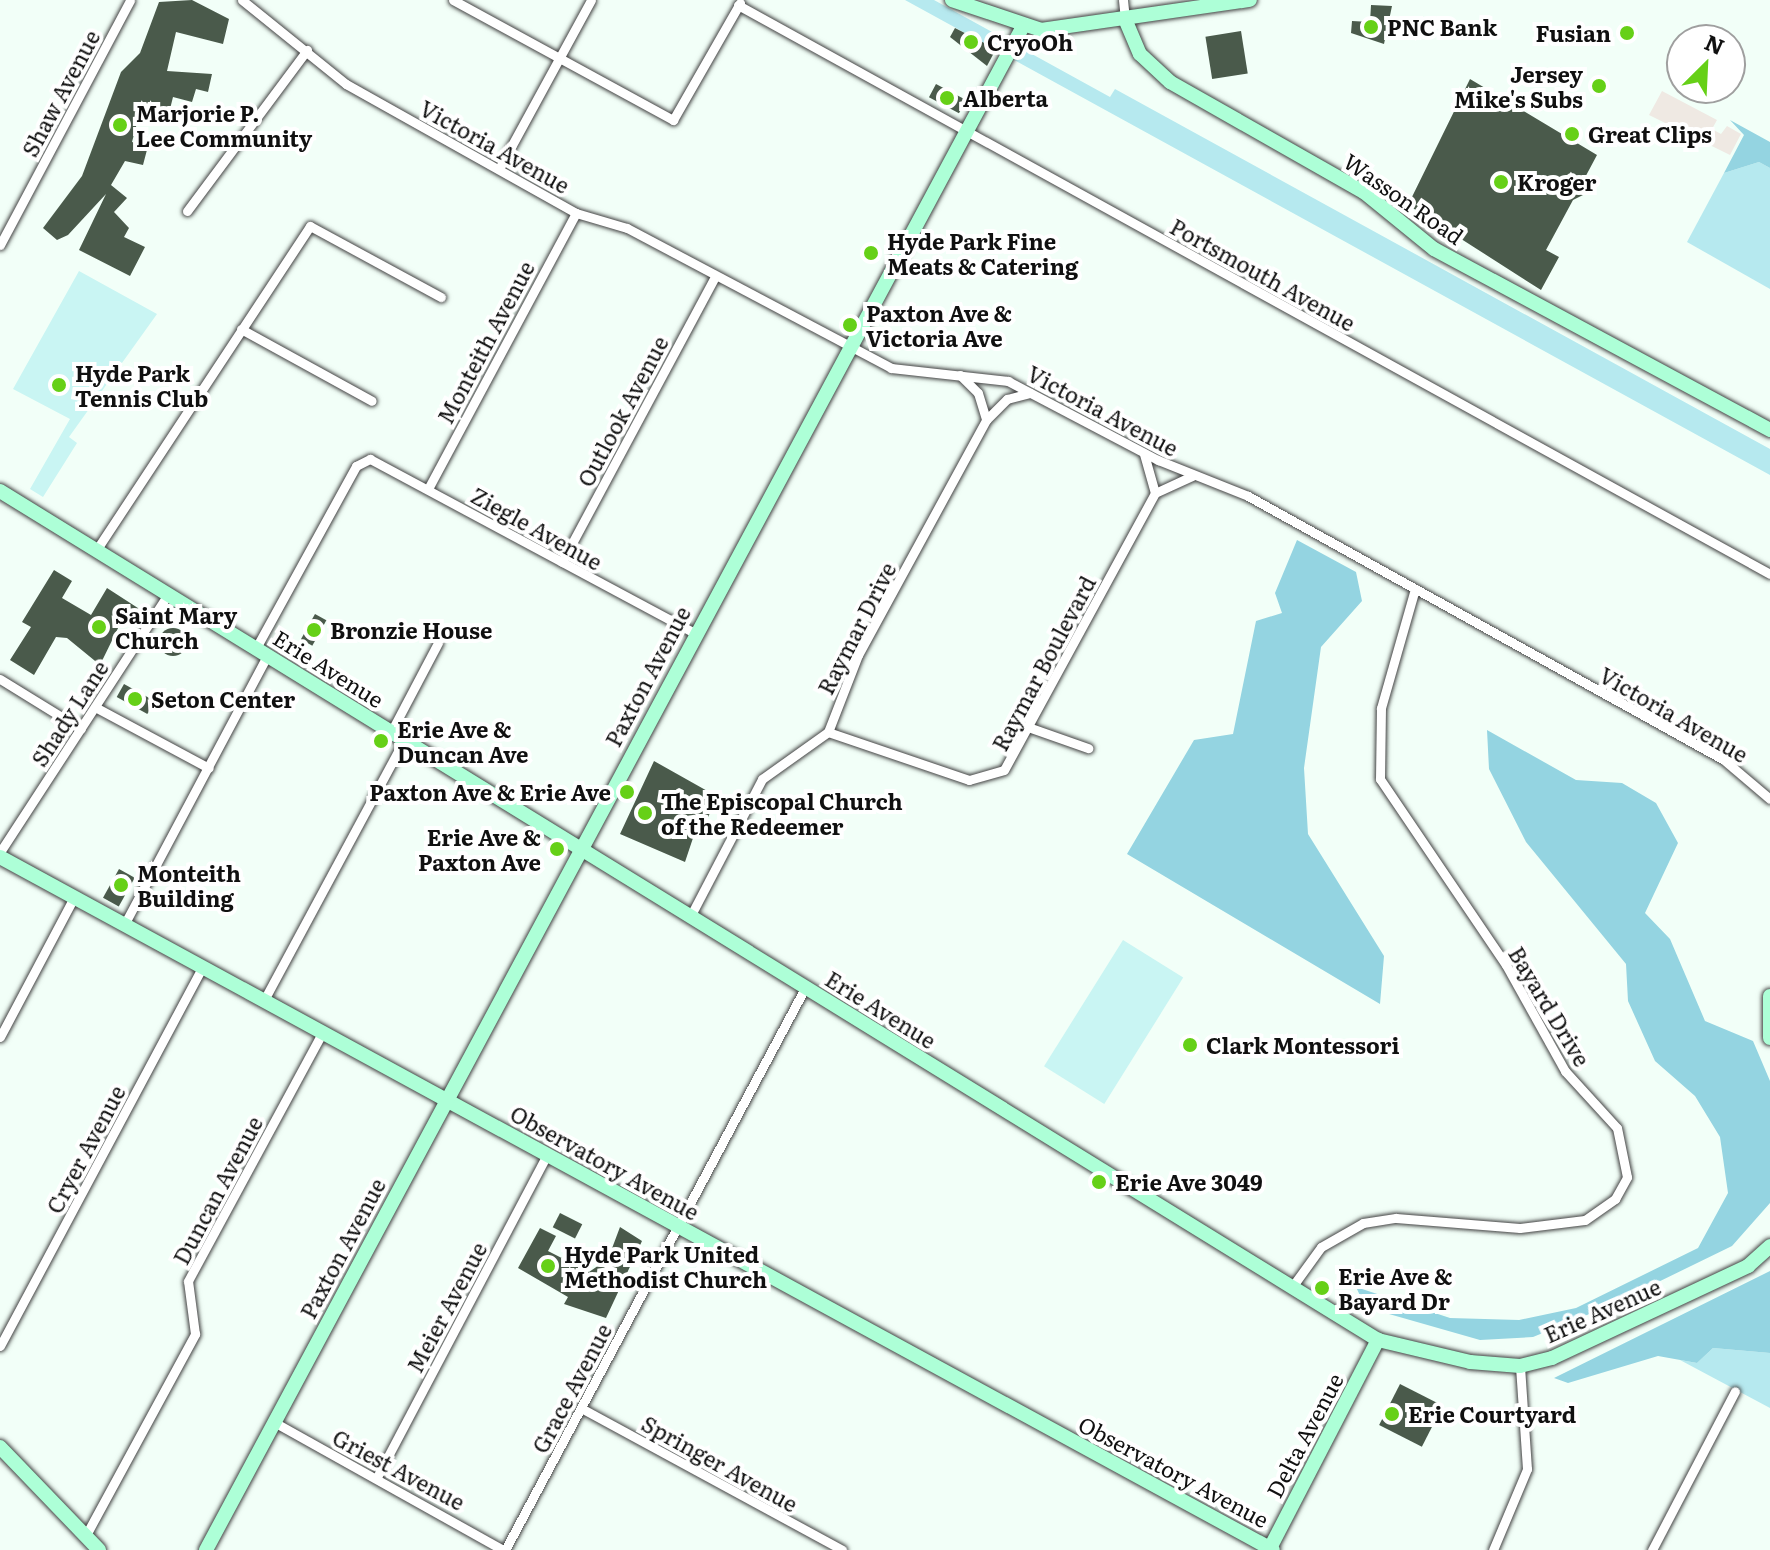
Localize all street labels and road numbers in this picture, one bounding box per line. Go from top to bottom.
street label: Shaw Avenue [16,25,104,161]
street label: Victoria Avenue [416,94,574,198]
street label: Wasson Road [1339,147,1469,249]
street label: Portsmouth Avenue [1166,212,1360,336]
street label: Monteith Avenue [431,256,539,428]
street label: Outlook Avenue [571,331,673,491]
street label: Victoria Avenue [1023,359,1183,461]
street label: Ziegle Avenue [467,481,607,575]
street label: Raymar Drive [811,558,901,698]
street label: Raymar Boulevard [986,571,1100,755]
street label: Paxton Avenue [599,601,695,751]
street label: Erie Avenue [269,624,389,712]
street label: Shady Lane [25,655,113,771]
street label: Victoria Avenue [1595,661,1753,767]
street label: Bayard Drive [1504,941,1596,1071]
street label: Erie Avenue [821,965,941,1053]
street label: Cryer Avenue [40,1080,130,1218]
street label: Observatory Avenue [506,1099,704,1225]
street label: Duncan Avenue [167,1111,267,1269]
street label: Paxton Avenue [294,1173,390,1323]
street label: Meier Avenue [401,1237,491,1377]
street label: Erie Avenue [1540,1273,1664,1347]
street label: Grace Avenue [526,1319,616,1457]
street label: Delta Avenue [1260,1368,1348,1502]
street label: Springer Avenue [638,1409,802,1517]
street label: Observatory Avenue [1074,1410,1274,1532]
street label: Griest Avenue [329,1423,469,1515]

